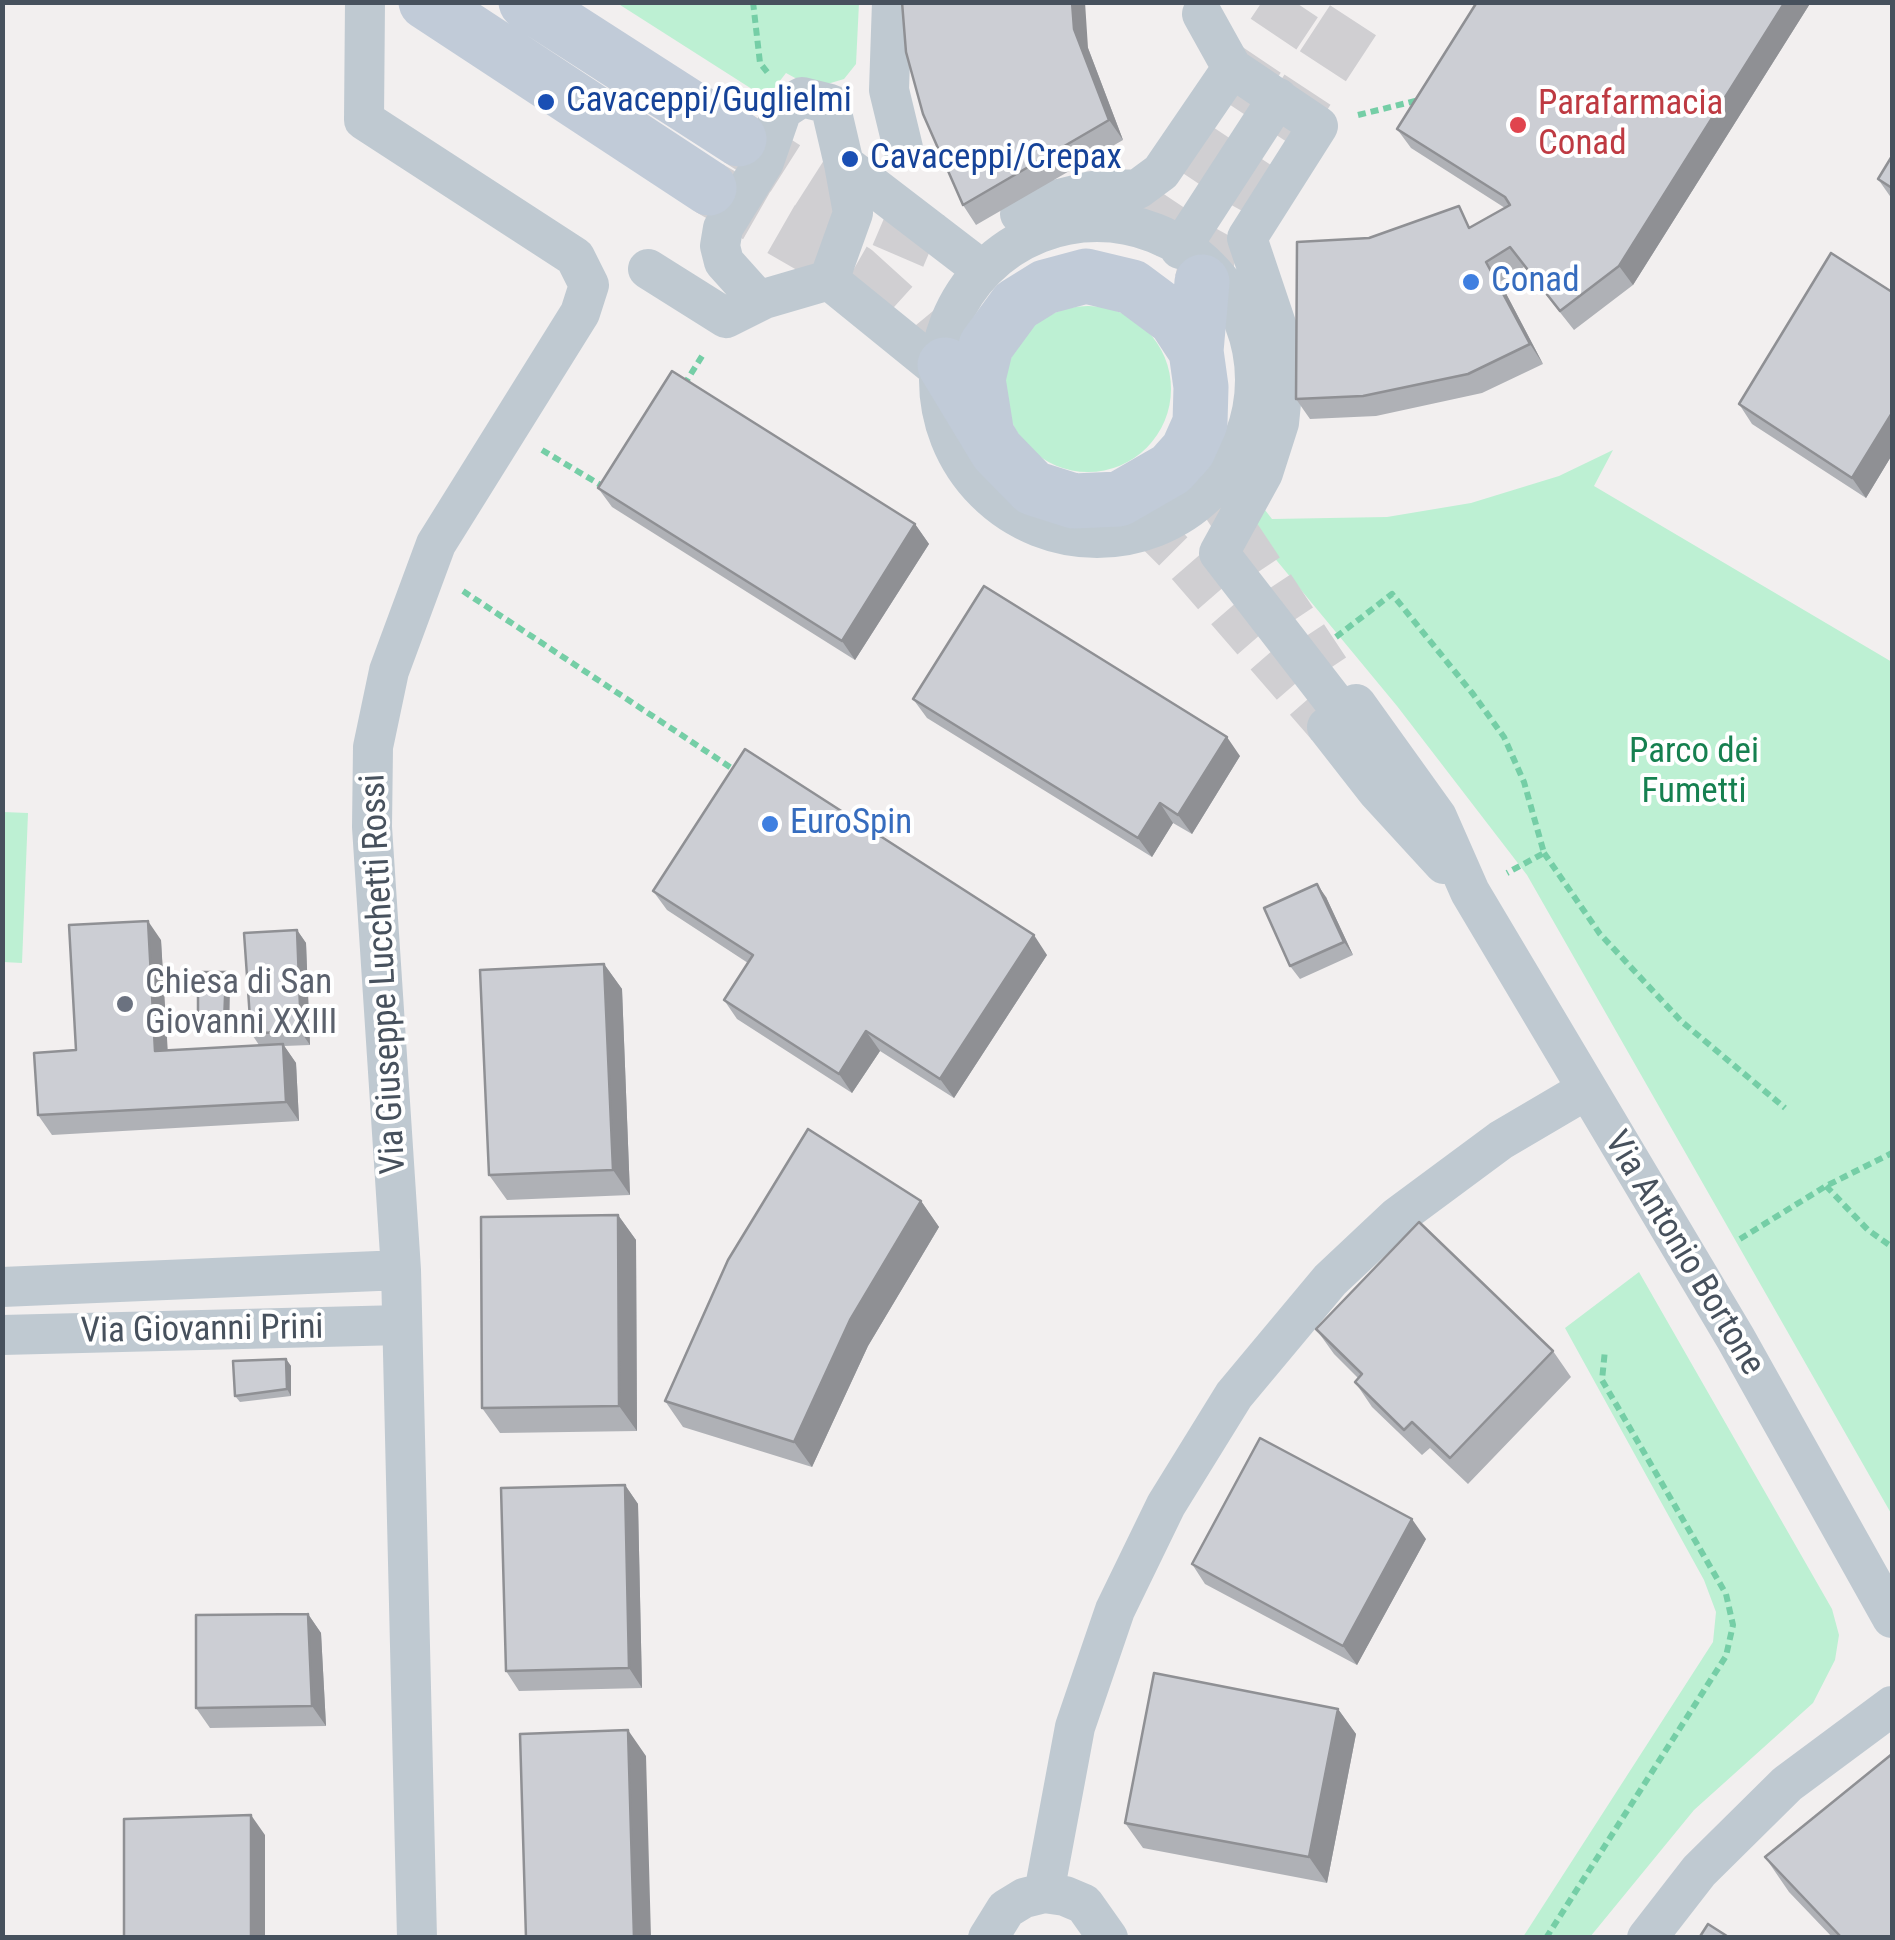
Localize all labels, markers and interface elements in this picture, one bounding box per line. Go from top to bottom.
place label: Cavaceppi/Guglielmi [566,81,852,123]
place label: Parafarmacia Conad [1538,84,1723,166]
marker: Cavaceppi/Guglielmi [535,91,557,113]
marker: Parafarmacia Conad [1507,114,1529,136]
place label: Cavaceppi/Crepax [870,138,1122,180]
marker: Cavaceppi/Crepax [839,148,861,170]
place label: Conad [1491,261,1579,303]
marker: Conad [1460,271,1482,293]
park label: Parco dei Fumetti [1629,732,1759,814]
street label: Via Giuseppe Lucchetti Rossi [354,773,416,1175]
place label: EuroSpin [790,803,912,845]
marker: EuroSpin [759,813,781,835]
place label: Chiesa di San Giovanni XXIII [145,963,337,1045]
marker: Chiesa di San Giovanni XXIII [114,993,136,1015]
street label: Via Antonio Bortone [1594,1125,1772,1383]
street label: Via Giovanni Prini [80,1308,324,1354]

